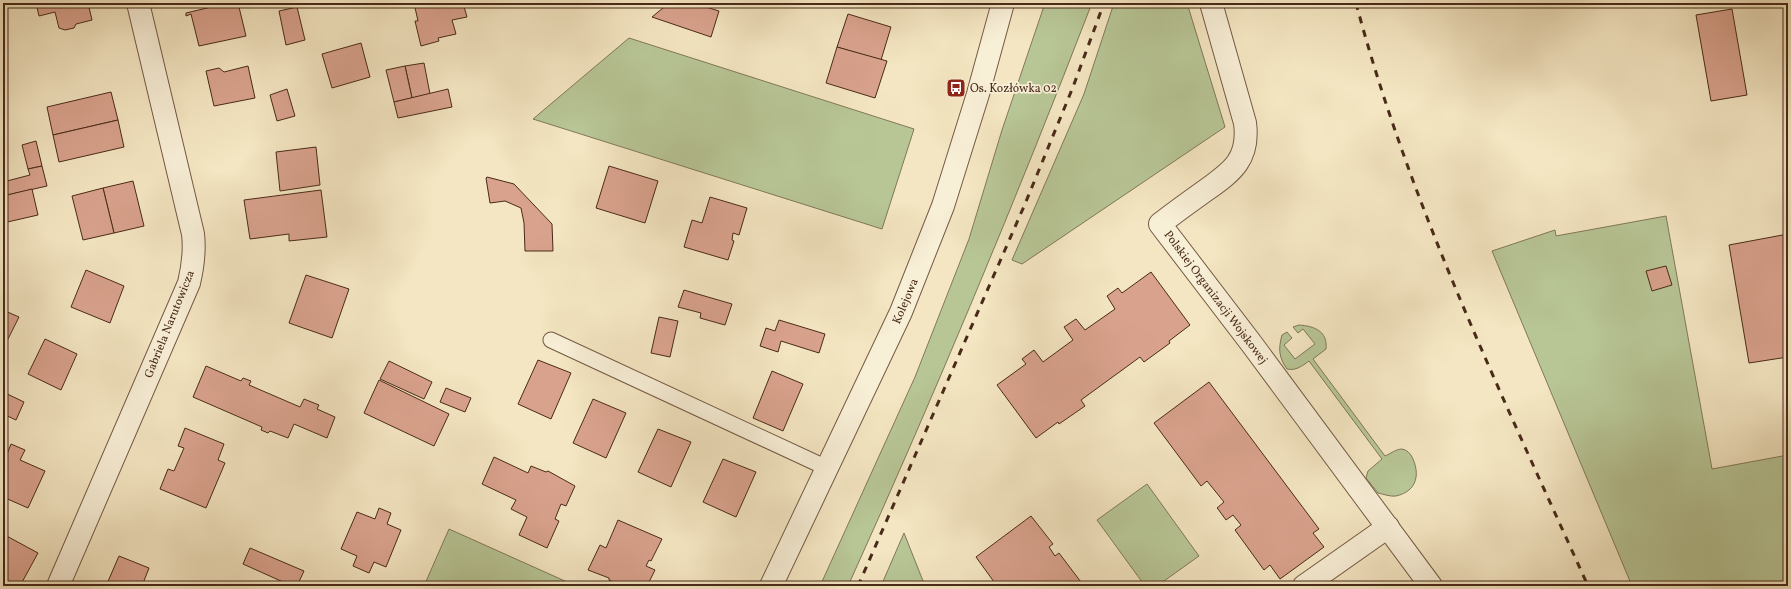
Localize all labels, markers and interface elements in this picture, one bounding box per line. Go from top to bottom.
bus stop icon: Os. Kozłówka 02 [945,77,967,99]
place label: Os. Kozłówka 02 [970,81,1057,97]
street label: Polskiej Organizacji Wojskowej [1160,228,1271,368]
street label: Gabriela Narutowicza [141,268,199,381]
street label: Kolejowa [889,276,923,327]

